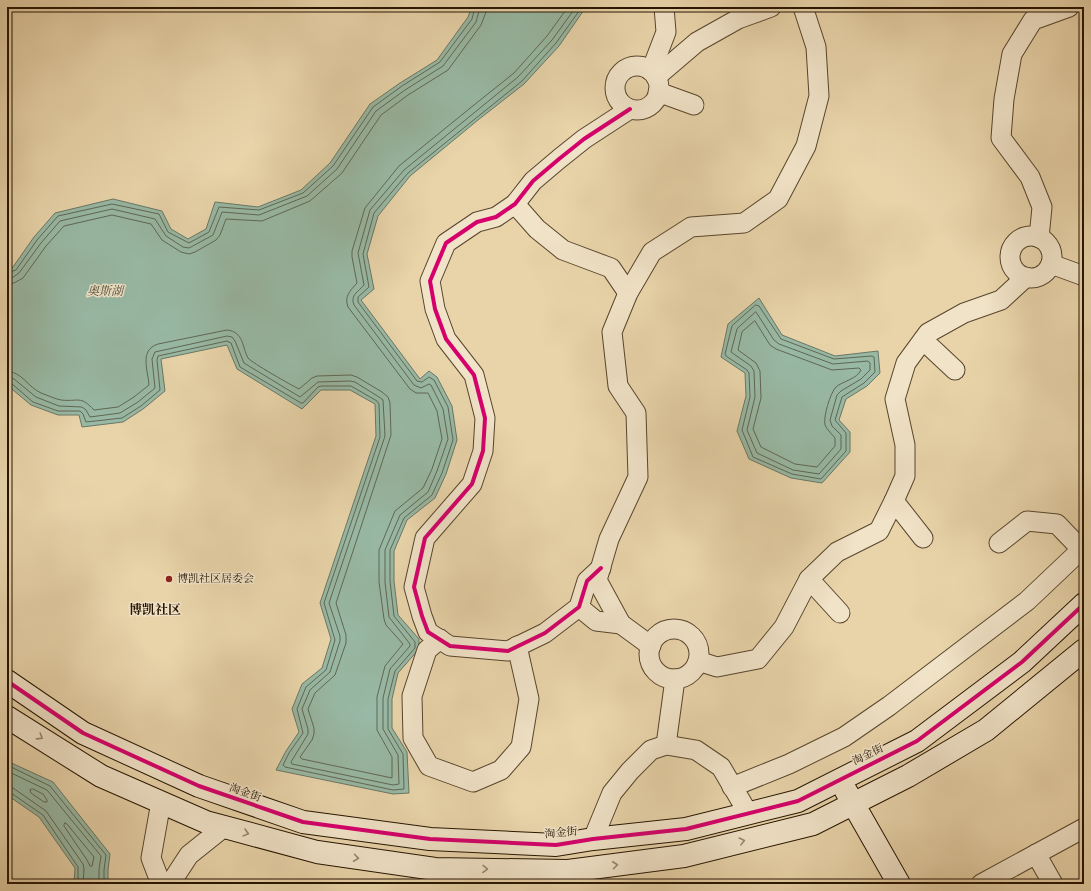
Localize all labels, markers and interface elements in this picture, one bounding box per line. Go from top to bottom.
water label: 奥斯湖 [87,284,125,299]
place label: 博凯社区居委会 [177,572,254,586]
marker: 博凯社区居委会 [164,574,174,584]
district label: 博凯社区 [129,602,181,619]
one-way arrow [36,733,43,740]
street label: 淘金街 [850,741,886,769]
street label: 淘金街 [227,781,263,805]
street label: 淘金街 [544,825,578,841]
one-way arrow [243,828,249,836]
one-way arrow [739,838,746,846]
one-way arrow [353,853,359,862]
one-way arrow [612,861,618,870]
one-way arrow [482,865,488,874]

